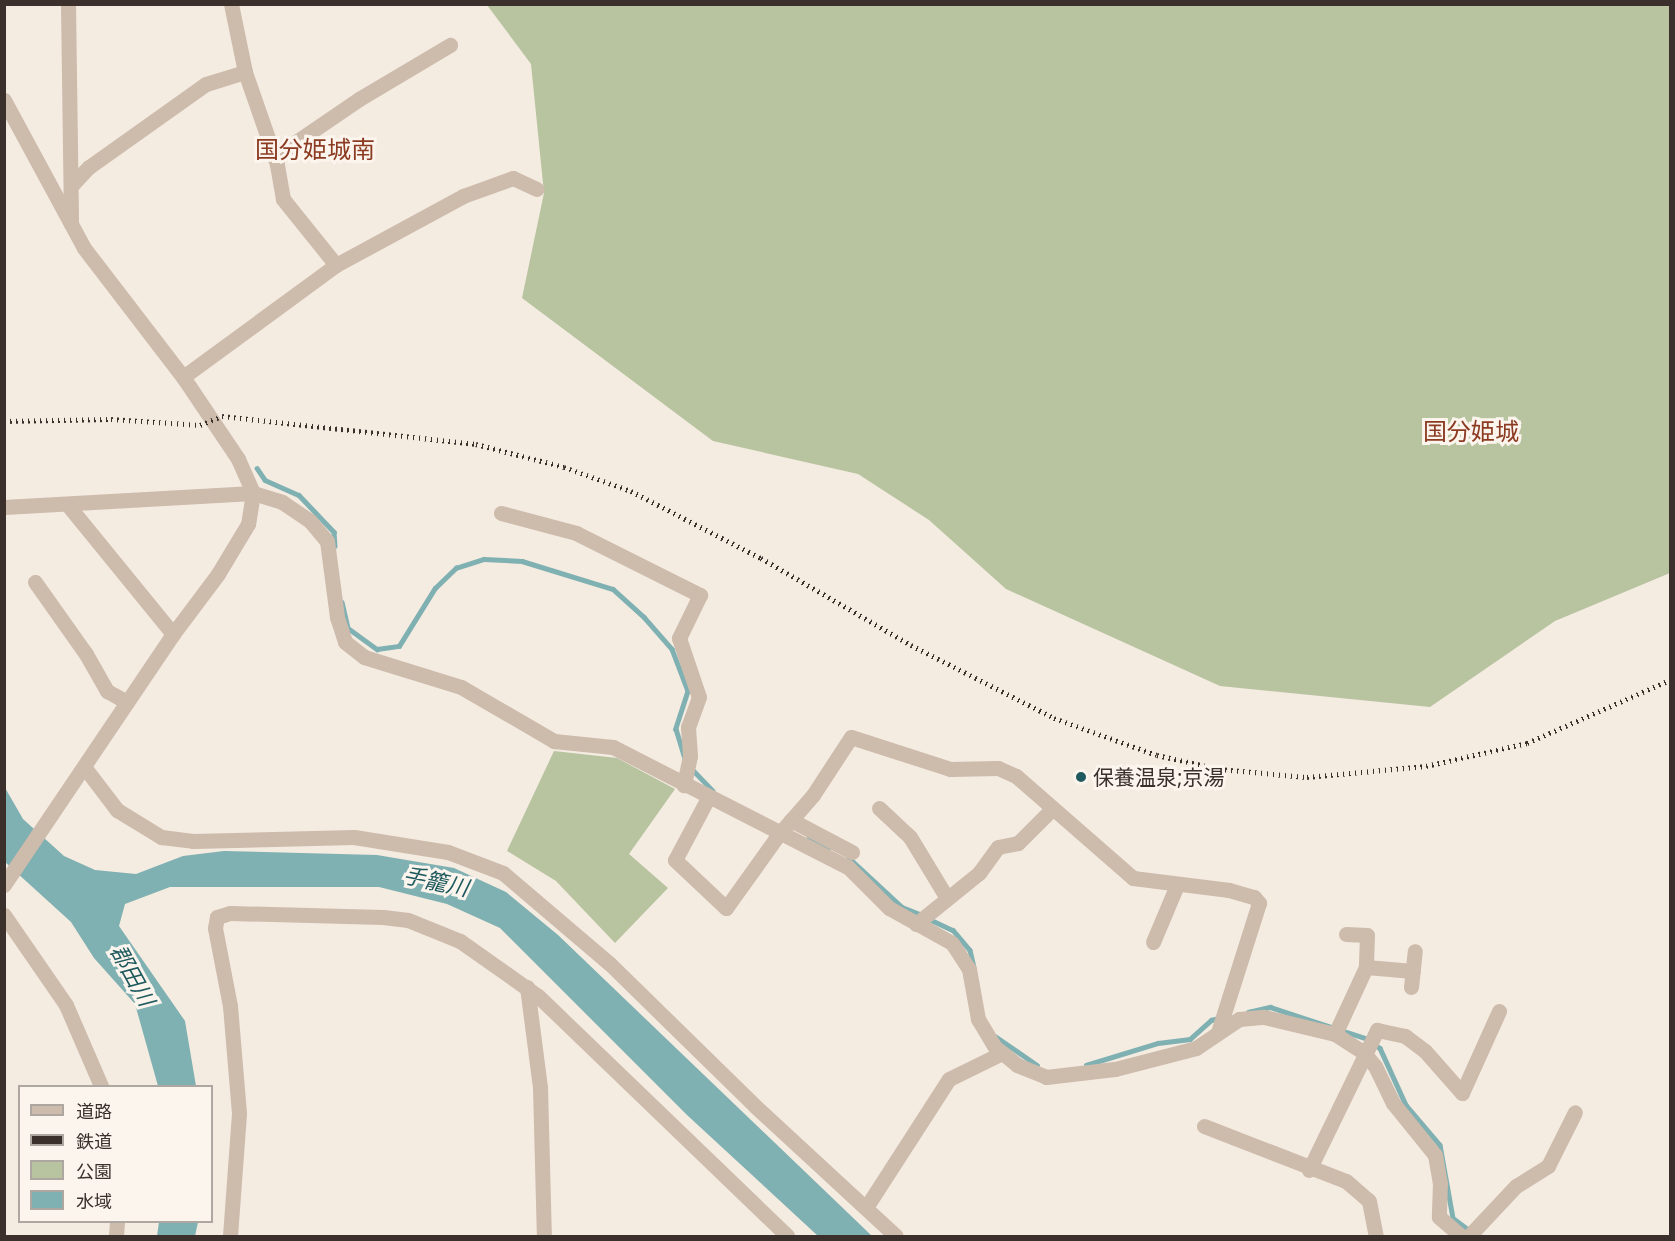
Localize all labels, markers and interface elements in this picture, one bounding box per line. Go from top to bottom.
district label: 国分姫城南 [255,135,375,163]
district label: 国分姫城 [1423,417,1519,445]
place label: 保養温泉;京湯 [1093,764,1225,790]
marker: 保養温泉;京湯 [1074,770,1088,784]
water label: 手籠川 [401,861,471,901]
water label: 郡田川 [105,940,161,1010]
legend [18,1085,213,1223]
text: 道路 [76,1099,112,1123]
text: 鉄道 [76,1129,112,1153]
text: 公園 [76,1159,112,1183]
text: 水域 [76,1189,112,1213]

